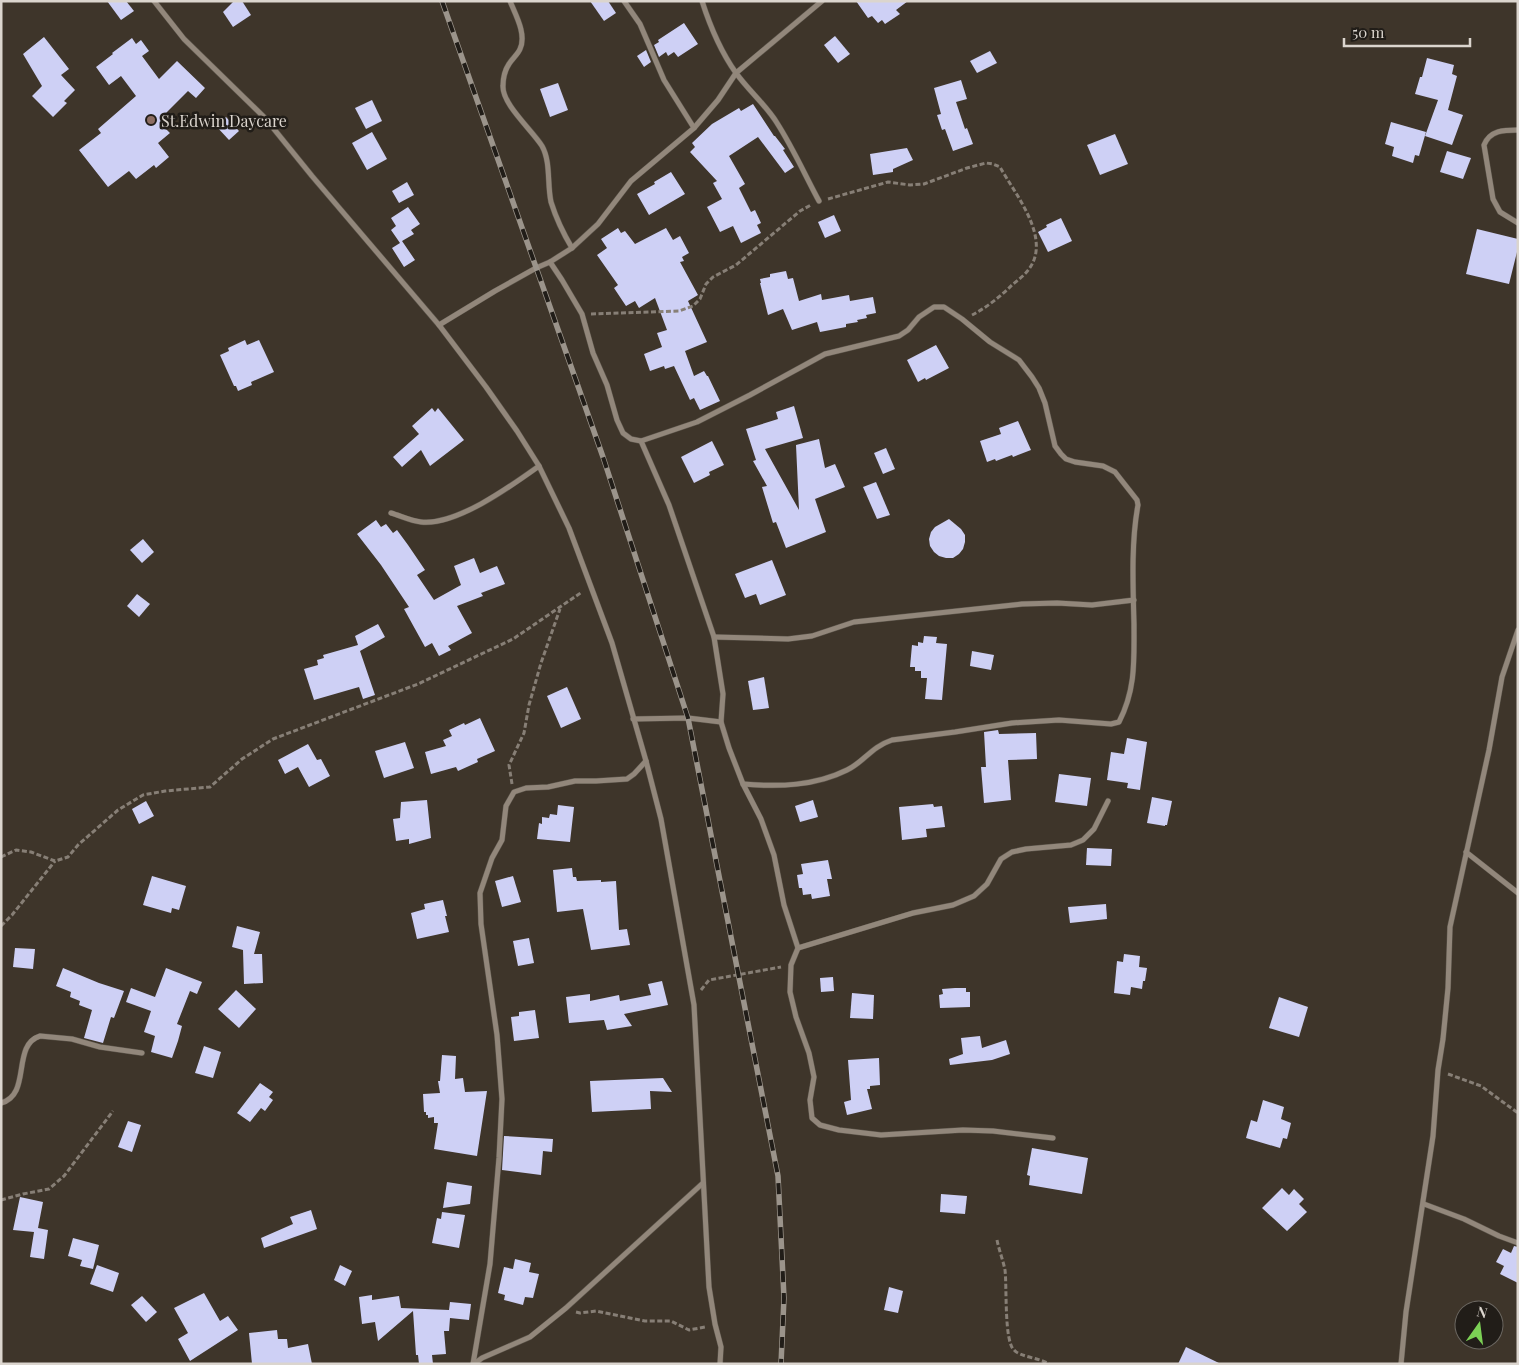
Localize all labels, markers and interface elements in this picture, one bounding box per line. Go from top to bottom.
scale bar [1344,15,1470,47]
text: 50 m [1352,22,1385,42]
place label: St.Edwin Daycare [161,110,287,131]
marker: St.Edwin Daycare [145,114,157,126]
north arrow [1454,1300,1504,1350]
text: N [1475,1301,1489,1322]

